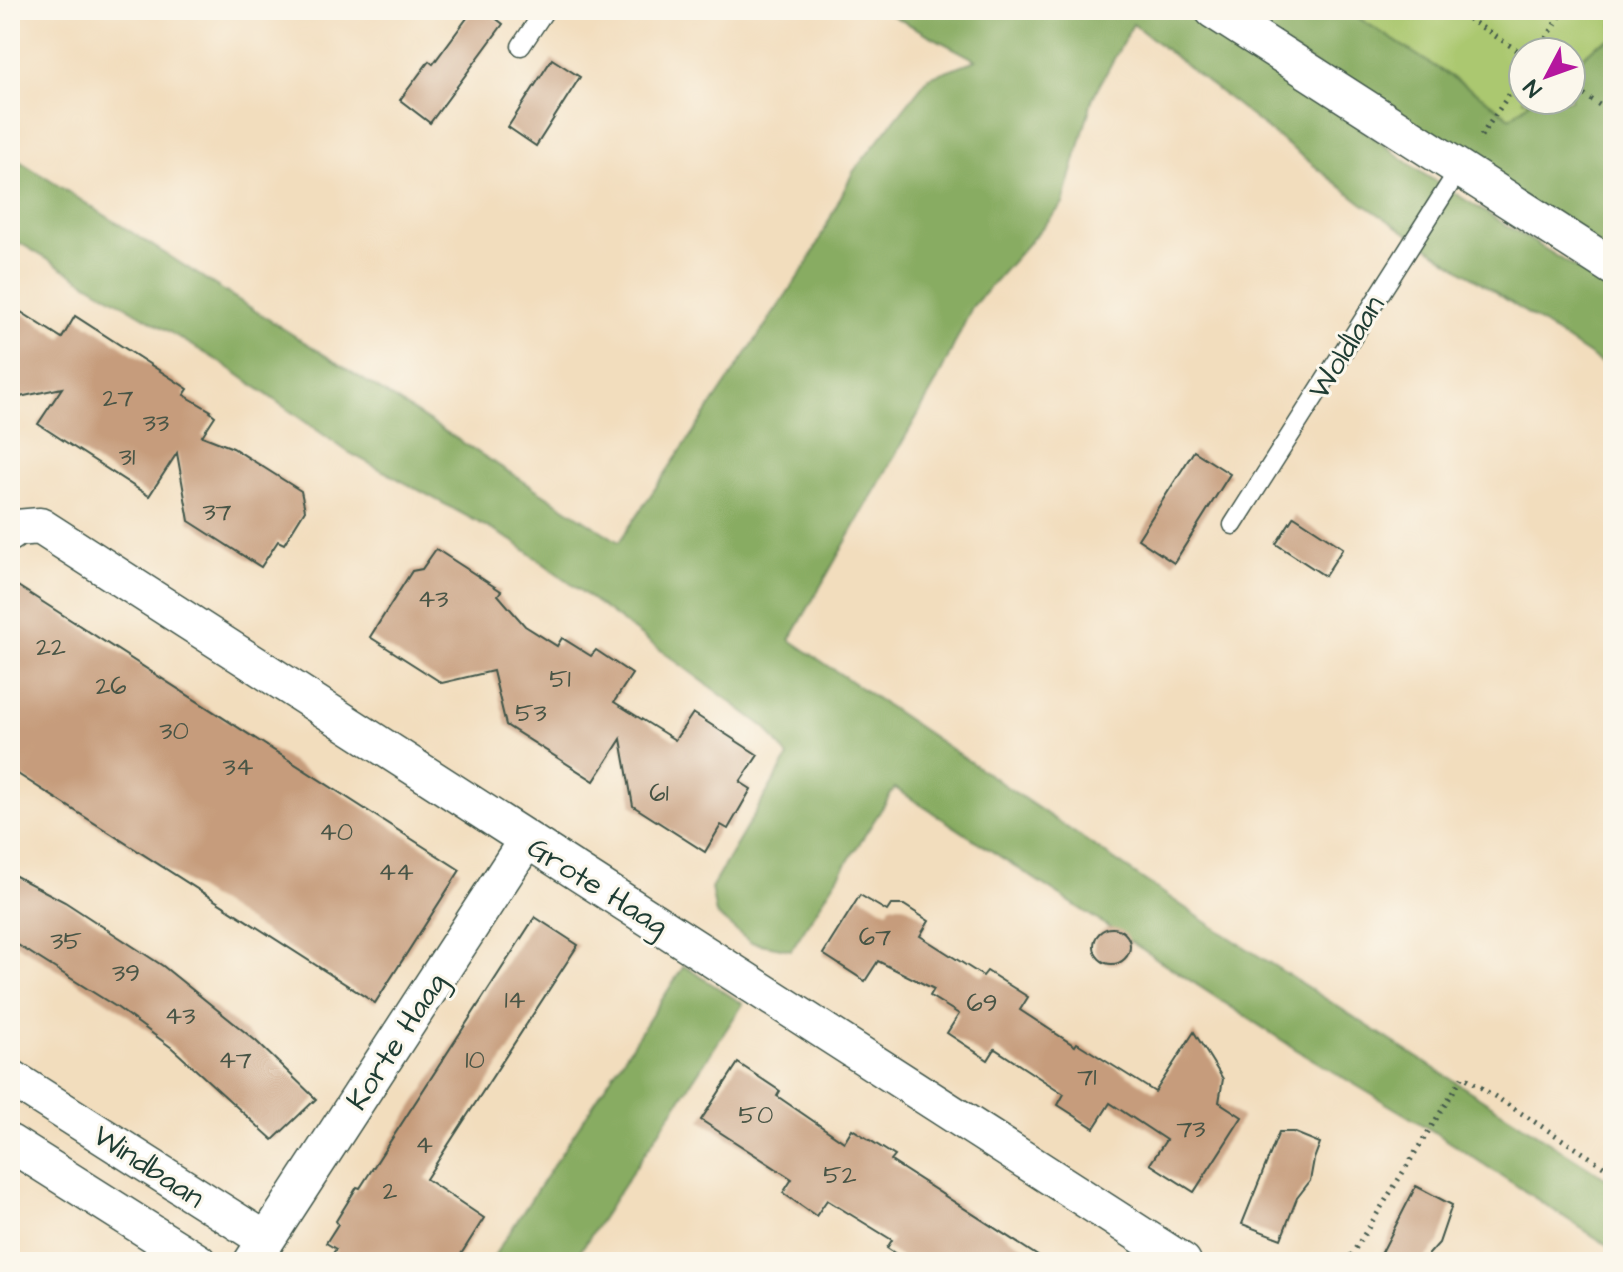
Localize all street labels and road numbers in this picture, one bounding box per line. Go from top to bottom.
street label: Woldlaan [1298,287,1395,408]
street label: Grote Haag [519,827,676,948]
street label: Korte Haag [337,965,458,1119]
street label: Windbaan [84,1115,213,1219]

